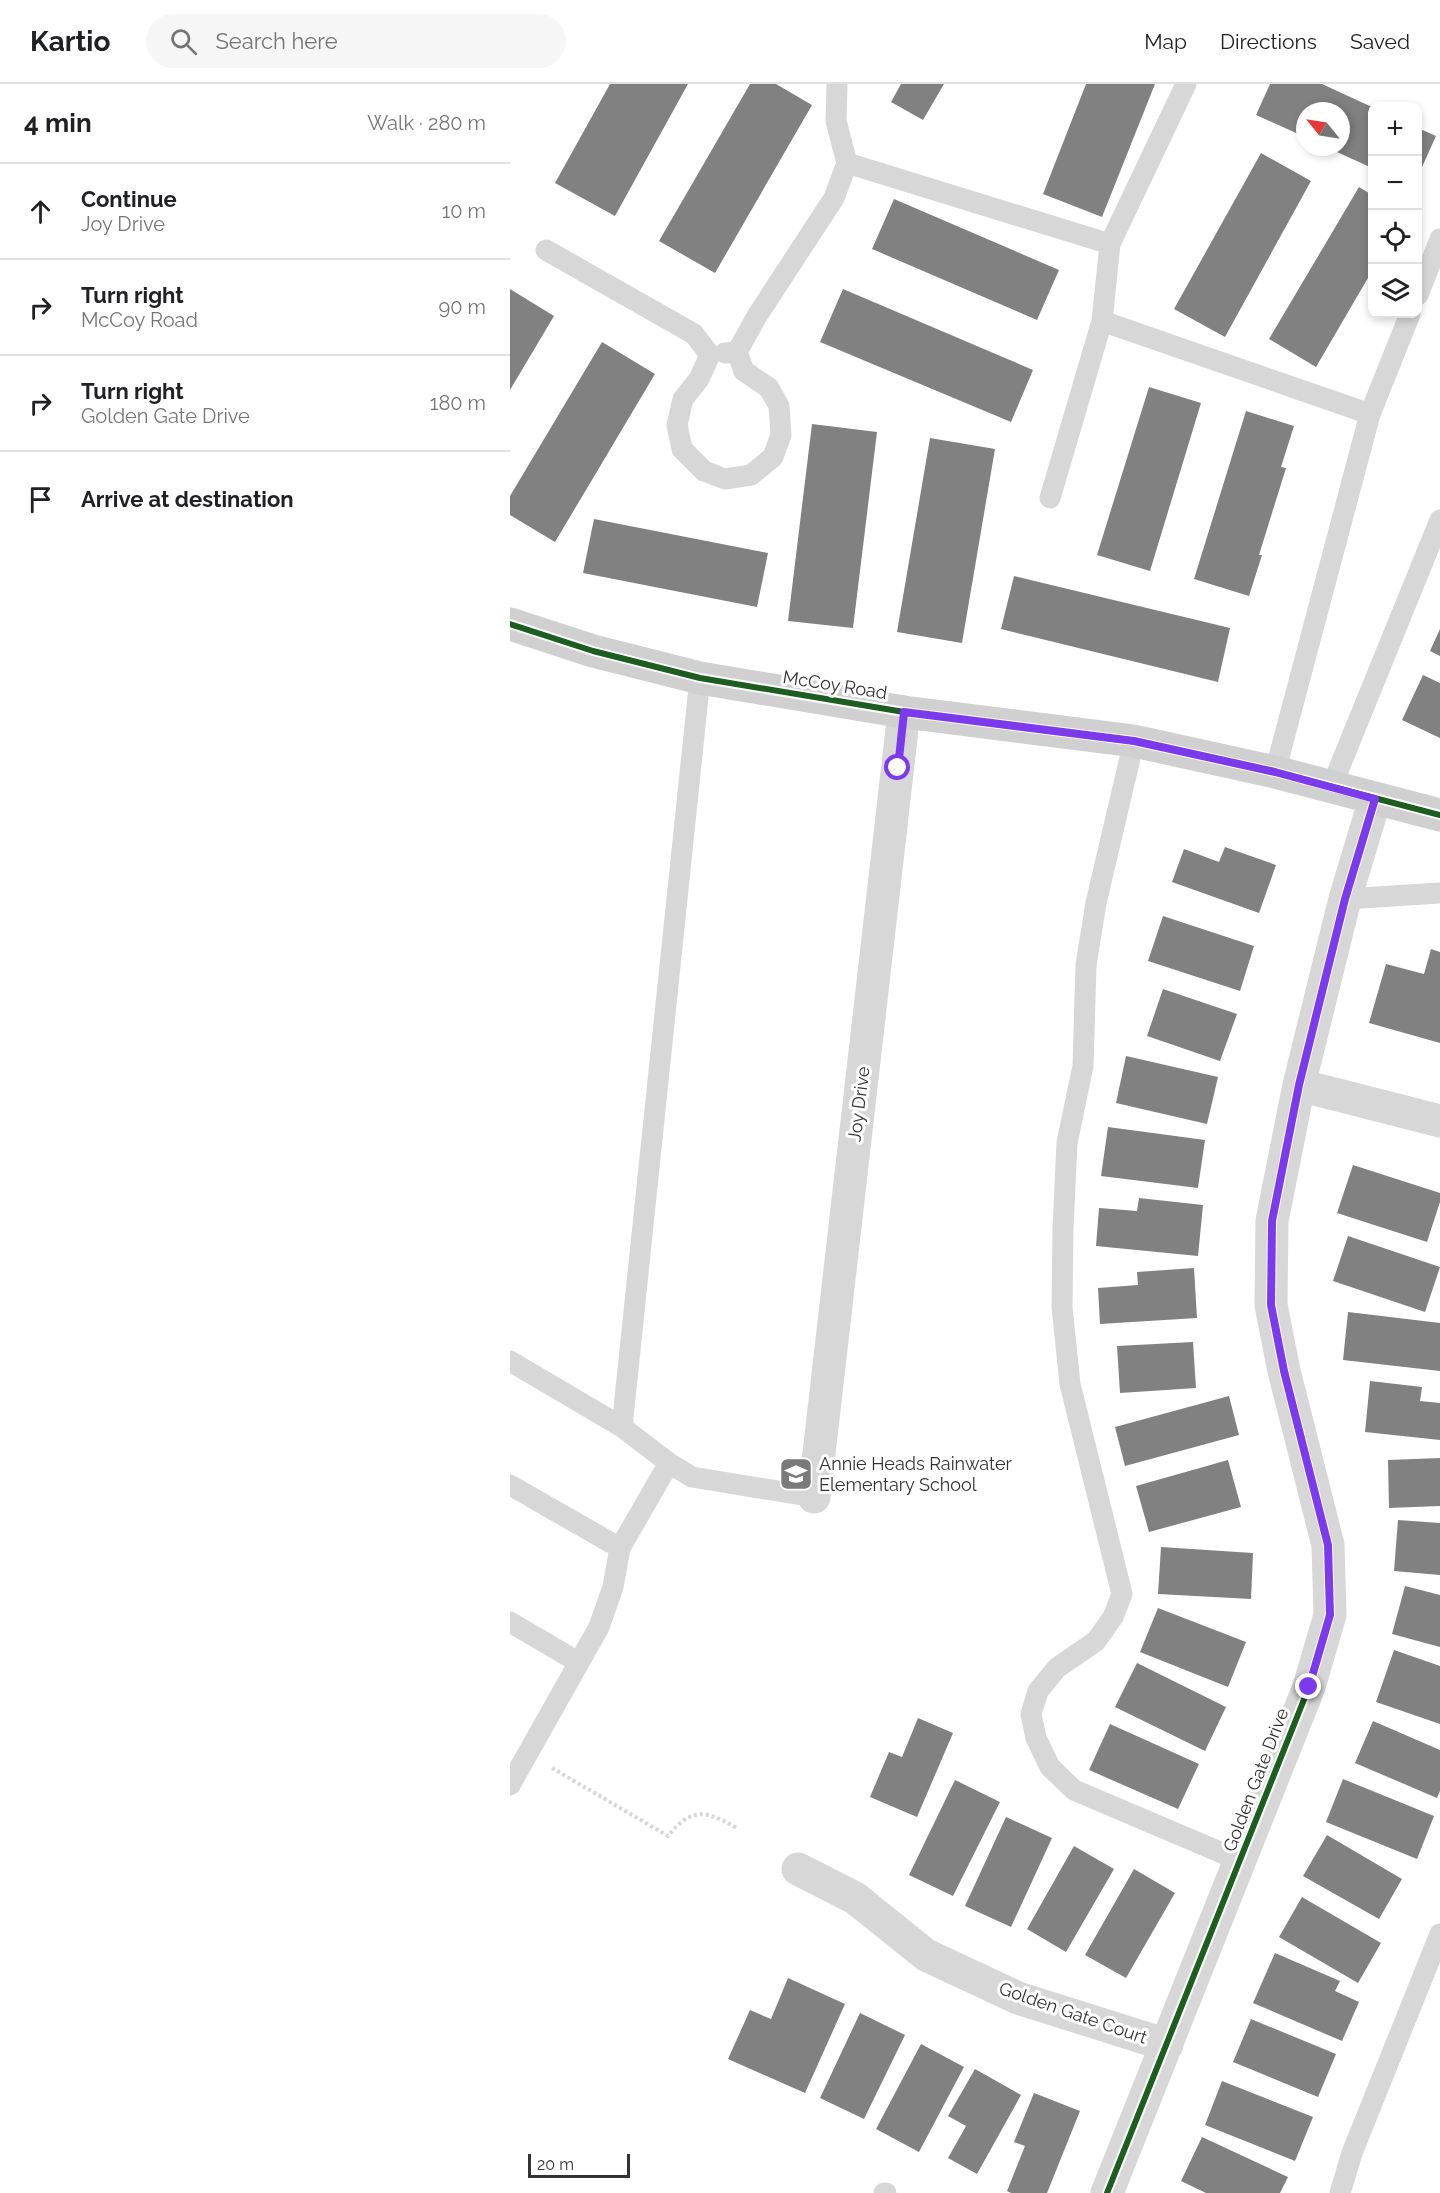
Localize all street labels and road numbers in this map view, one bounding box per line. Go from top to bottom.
street label: McCoy Road [781,666,889,703]
street label: Joy Drive [843,1065,874,1143]
street label: Golden Gate Drive [1219,1705,1293,1855]
street label: Golden Gate Court [996,1977,1150,2048]

